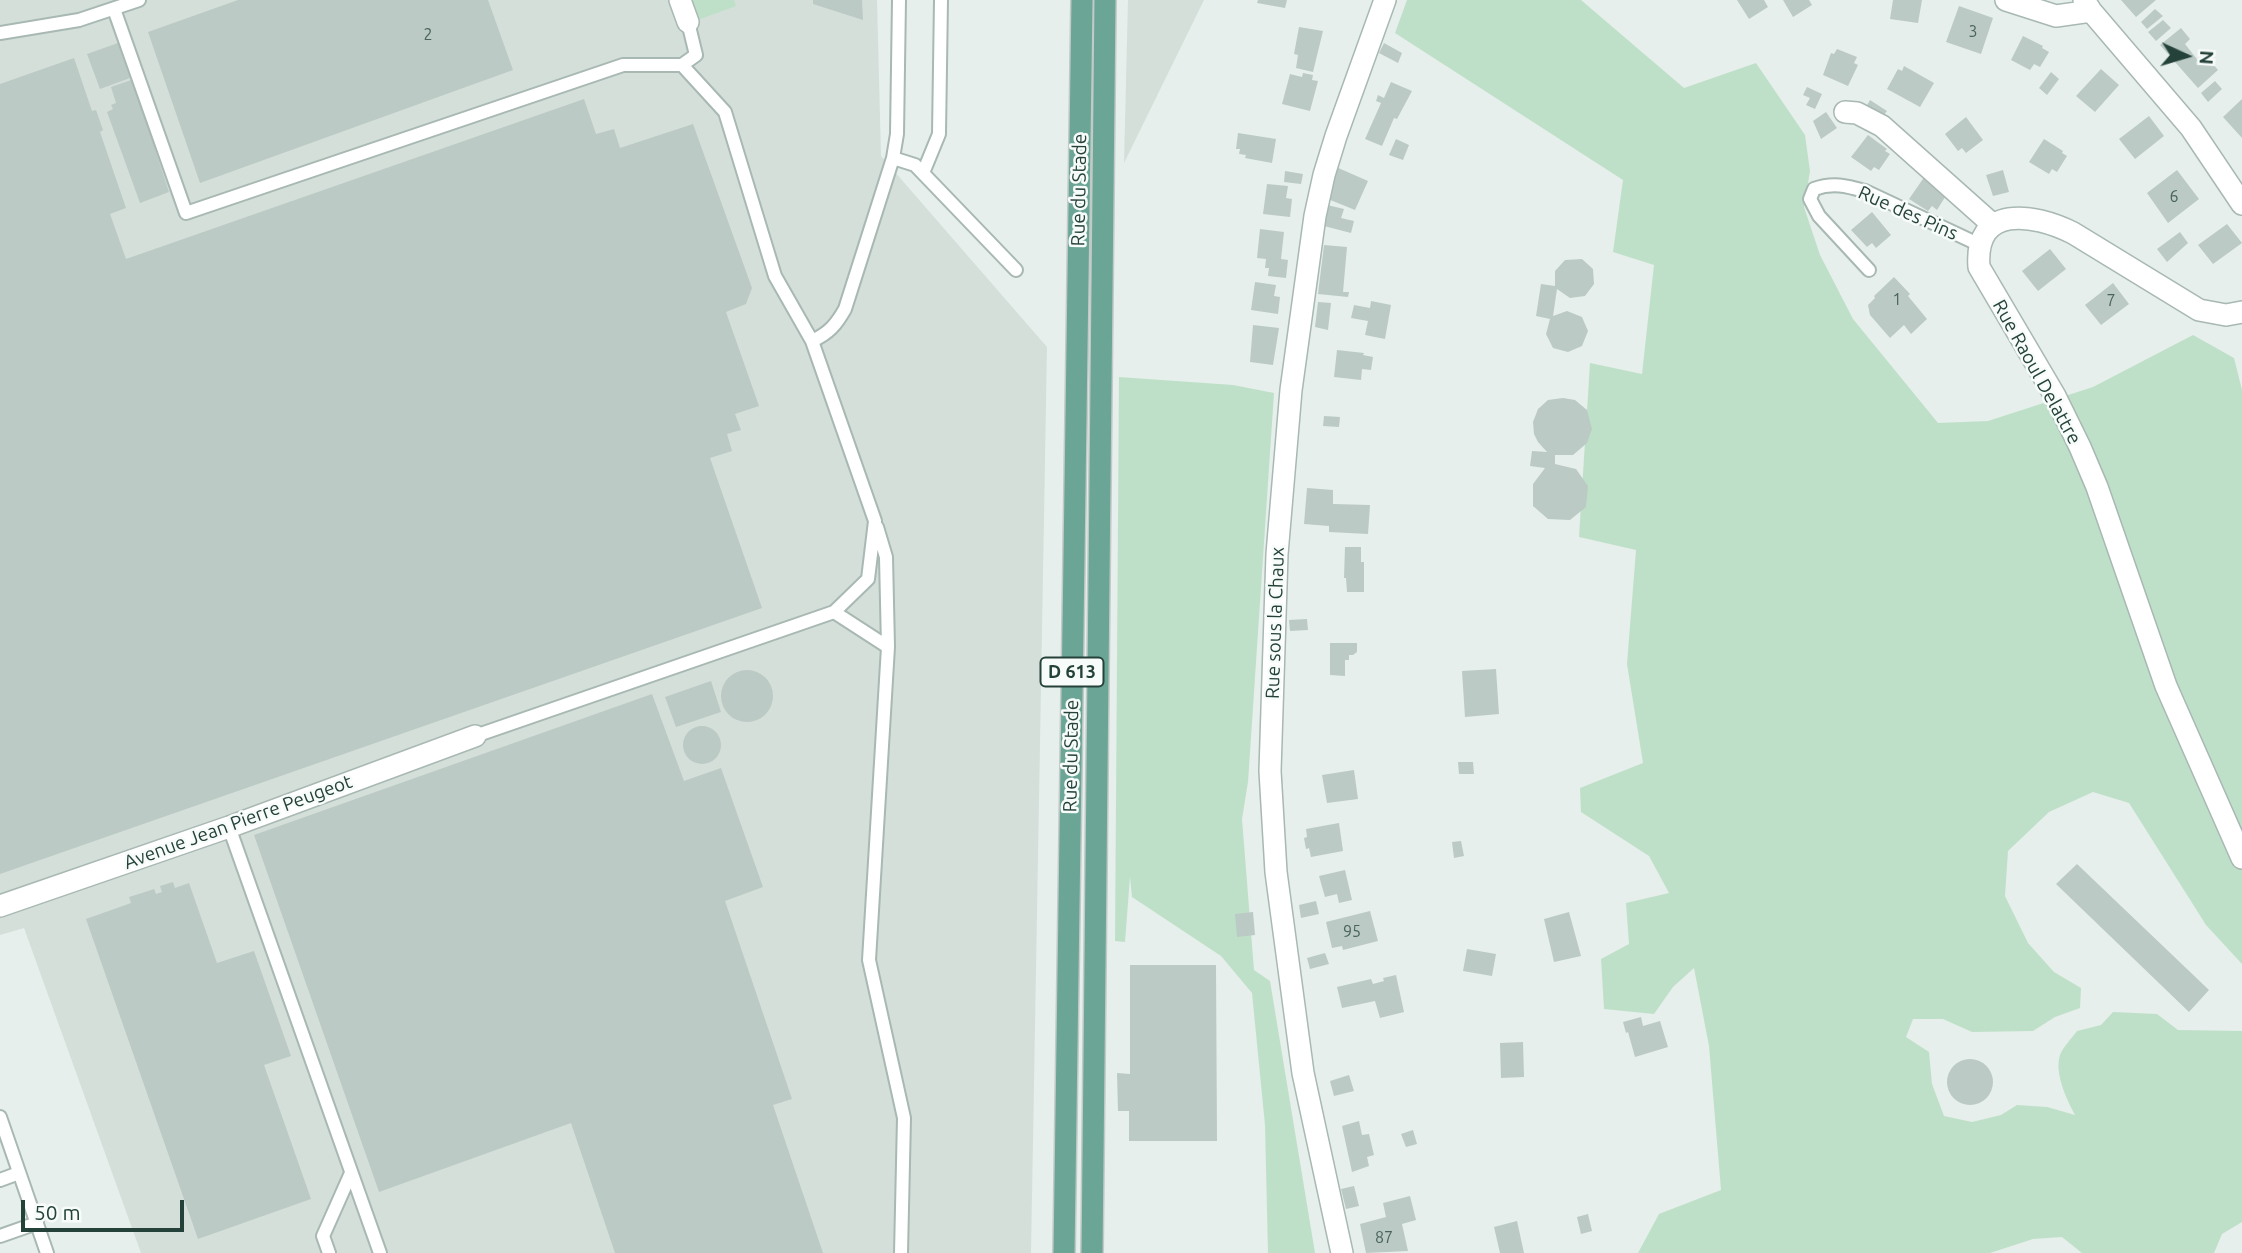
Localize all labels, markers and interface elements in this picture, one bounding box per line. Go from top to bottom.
north arrow [2151,21,2221,91]
house number: 3 [1968,22,1978,42]
house number: 2 [423,25,433,45]
text: N [2195,50,2218,65]
street label: Rue du Stade [1067,134,1091,246]
street label: Rue des Pins [1855,181,1961,245]
house number: 6 [2169,187,2179,207]
house number: 1 [1892,290,1902,310]
house number: 7 [2106,291,2116,311]
street label: Rue Raoul Delattre [1988,296,2086,448]
street label: Rue sous la Chaux [1261,547,1289,699]
road number: D 613 [1040,658,1104,686]
street label: Rue du Stade [1059,700,1083,812]
street label: Avenue Jean Pierre Peugeot [121,770,355,874]
house number: 95 [1343,922,1361,942]
scale bar [24,1186,187,1230]
text: 50 m [34,1200,81,1224]
house number: 87 [1375,1228,1393,1248]

